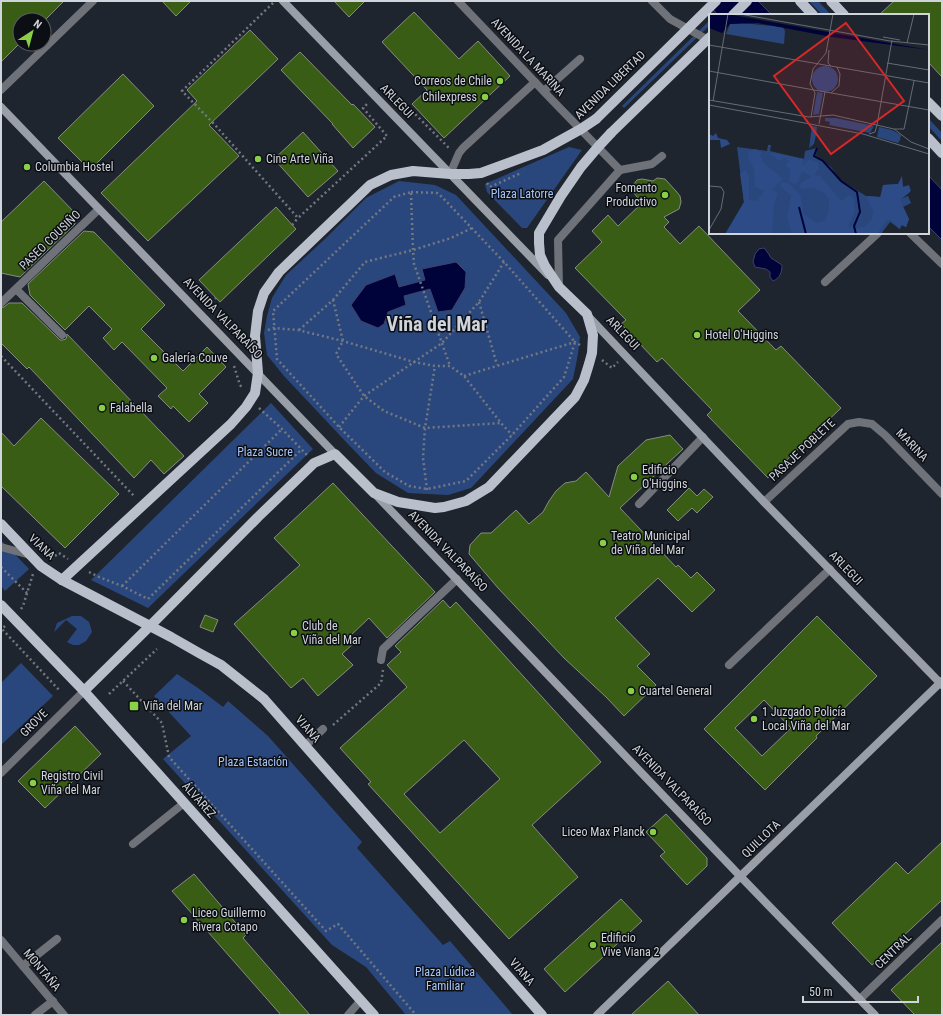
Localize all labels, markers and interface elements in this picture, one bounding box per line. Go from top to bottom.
north arrow [12,12,52,52]
inset map [709,14,929,234]
street label: AVENIDA LA MARINA [488,15,568,99]
text: N [31,17,44,32]
street label: AVENIDA LIBERTAD [572,48,648,122]
place label: Correos de Chile [414,74,492,88]
marker: Correos de Chile [495,76,505,86]
street label: ARLEGUI [377,81,417,121]
place label: Chilexpress [422,90,477,104]
marker: Chilexpress [480,92,490,102]
place label: Cine Arte Viña [266,152,334,166]
marker: Cine Arte Viña [253,154,263,164]
place label: Columbia Hostel [35,160,113,174]
marker: Columbia Hostel [22,162,32,172]
place label: Fomento Productivo [606,181,657,209]
park label: Plaza Latorre [491,187,554,201]
marker: Fomento Productivo [660,190,670,200]
street label: PASEO COUSIÑO [15,206,83,273]
street label: AVENIDA VALPARAÍSO [181,274,266,361]
district label: Viña del Mar [387,312,488,336]
street label: ARLEGUI [603,313,643,353]
place label: Hotel O'Higgins [705,328,779,342]
marker: Hotel O'Higgins [692,330,702,340]
place label: Galería Couve [162,351,228,365]
marker: Galería Couve [149,353,159,363]
place label: Falabella [110,401,153,415]
marker: Falabella [97,403,107,413]
street label: PASAJE POBLETE [766,416,838,484]
street label: MARINA [893,426,931,464]
park label: Plaza Sucre [237,445,293,459]
place label: Edificio O'Higgins [642,463,687,491]
marker: Edificio O'Higgins [629,472,639,482]
street label: AVENIDA VALPARAÍSO [406,507,491,594]
place label: Teatro Municipal de Viña del Mar [611,529,690,557]
street label: VIANA [26,531,58,563]
marker: Teatro Municipal de Viña del Mar [598,538,608,548]
street label: ARLEGUI [826,548,866,588]
place label: Club de Viña del Mar [302,619,362,647]
marker: Club de Viña del Mar [289,628,299,638]
place label: Cuartel General [639,684,712,698]
marker: Cuartel General [626,686,636,696]
place label: Viña del Mar [143,699,203,713]
marker: Viña del Mar [128,700,140,712]
place label: 1 Juzgado Policía Local Viña del Mar [762,705,850,733]
street label: GROVE [17,706,51,740]
street label: VIANA [292,713,324,745]
marker: 1 Juzgado Policía Local Viña del Mar [749,714,759,724]
street label: AVENIDA VALPARAÍSO [630,741,715,828]
park label: Plaza Estación [218,755,288,769]
place label: Registro Civil Viña del Mar [41,769,103,797]
marker: Registro Civil Viña del Mar [28,778,38,788]
street label: ÁLVAREZ [179,779,219,821]
street label: QUILLOTA [739,817,783,861]
place label: Liceo Max Planck [562,825,646,839]
marker: Liceo Max Planck [648,827,658,837]
place label: Liceo Guillermo Rivera Cotapo [192,906,266,934]
marker: Liceo Guillermo Rivera Cotapo [179,915,189,925]
street label: CENTRAL [872,930,914,972]
place label: Edificio Vive Viana 2 [601,931,659,959]
marker: Edificio Vive Viana 2 [588,940,598,950]
street label: MONTAÑA [20,945,65,994]
street label: VIANA [506,956,538,988]
park label: Plaza Lúdica Familiar [415,965,475,993]
scale bar [803,978,918,1004]
text: 50 m [809,985,833,999]

